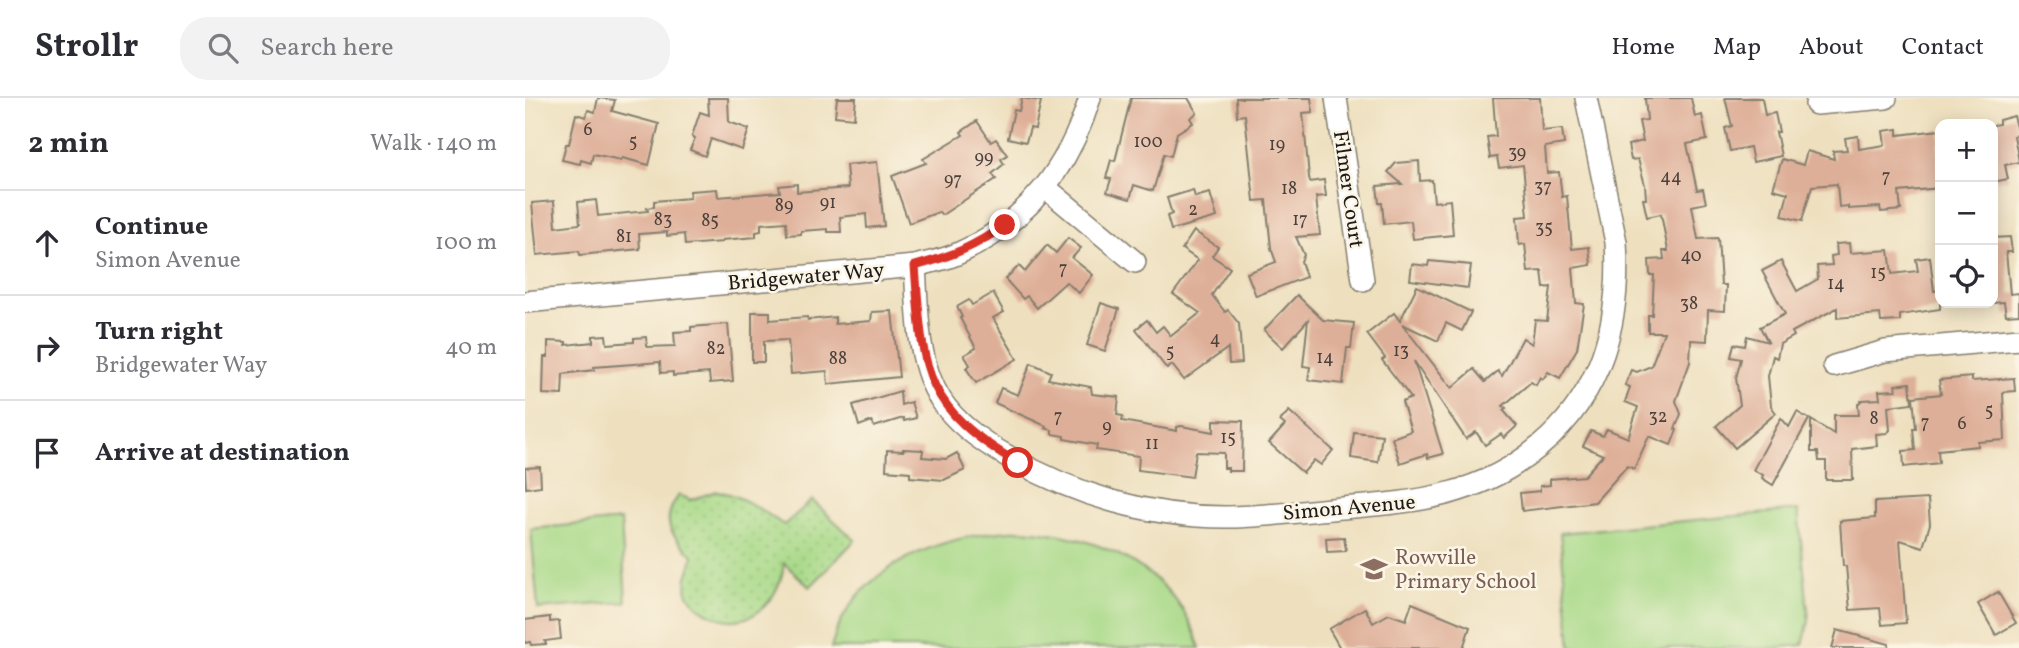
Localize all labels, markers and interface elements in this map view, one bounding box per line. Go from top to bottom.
search box [180,17,670,80]
text: Strollr [35,25,138,71]
icon: search [204,29,242,67]
text: Search here [260,30,394,66]
text: Home [1611,31,1675,65]
text: Map [1713,31,1761,65]
text: About [1799,31,1864,65]
text: Contact [1902,31,1984,65]
house number: 6 [583,118,593,143]
map controls [1935,119,1998,308]
button: + [1935,119,1998,182]
text: 2 min [28,123,109,165]
text: Walk · 140 m [370,128,497,160]
street label: Filmer Court [1325,129,1370,250]
house number: 5 [629,130,637,155]
house number: 100 [1134,130,1163,155]
house number: 19 [1269,133,1285,158]
house number: 39 [1508,141,1526,166]
house number: 99 [975,146,993,171]
house number: 44 [1660,165,1682,190]
house number: 7 [1882,165,1890,190]
house number: 97 [944,168,962,193]
house number: 37 [1534,175,1552,200]
house number: 18 [1281,177,1297,202]
button: − [1935,182,1998,245]
house number: 91 [820,191,836,216]
house number: 89 [775,194,793,219]
house number: 2 [1188,198,1198,223]
house number: 83 [654,208,672,233]
house number: 17 [1292,208,1308,233]
text: Continue [95,209,208,245]
house number: 85 [701,209,719,234]
route end [989,209,1020,240]
house number: 35 [1535,216,1553,241]
icon: ahead [28,224,66,262]
house number: 81 [616,225,632,250]
text: 100 m [435,227,497,259]
house number: 40 [1680,244,1702,269]
text: Simon Avenue [95,245,241,277]
button: locate [1935,245,1998,308]
street label: Bridgewater Way [727,256,886,299]
house number: 7 [1059,257,1067,282]
house number: 15 [1870,261,1886,286]
house number: 14 [1827,272,1845,297]
house number: 38 [1680,292,1698,317]
text: Turn right [95,314,223,350]
house number: 4 [1210,327,1220,352]
icon: right [28,329,66,367]
text: 40 m [445,332,497,364]
house number: 82 [707,337,725,362]
house number: 13 [1393,339,1409,364]
house number: 5 [1166,340,1174,365]
house number: 14 [1316,346,1334,371]
house number: 88 [829,347,847,372]
text: Bridgewater Way [95,350,267,382]
house number: 5 [1985,399,1993,424]
house number: 7 [1054,405,1062,430]
house number: 32 [1649,405,1667,430]
house number: 8 [1869,407,1879,432]
house number: 7 [1921,411,1929,436]
house number: 6 [1957,412,1967,437]
house number: 9 [1102,415,1112,440]
house number: 15 [1220,426,1236,451]
house number: 11 [1145,432,1159,457]
icon: arrive [28,434,66,472]
text: Arrive at destination [95,435,350,471]
route start [1002,447,1033,478]
street label: Simon Avenue [1282,488,1417,529]
place label: Rowville Primary School [1395,544,1536,597]
school or university icon: Rowville Primary School [1359,554,1389,584]

